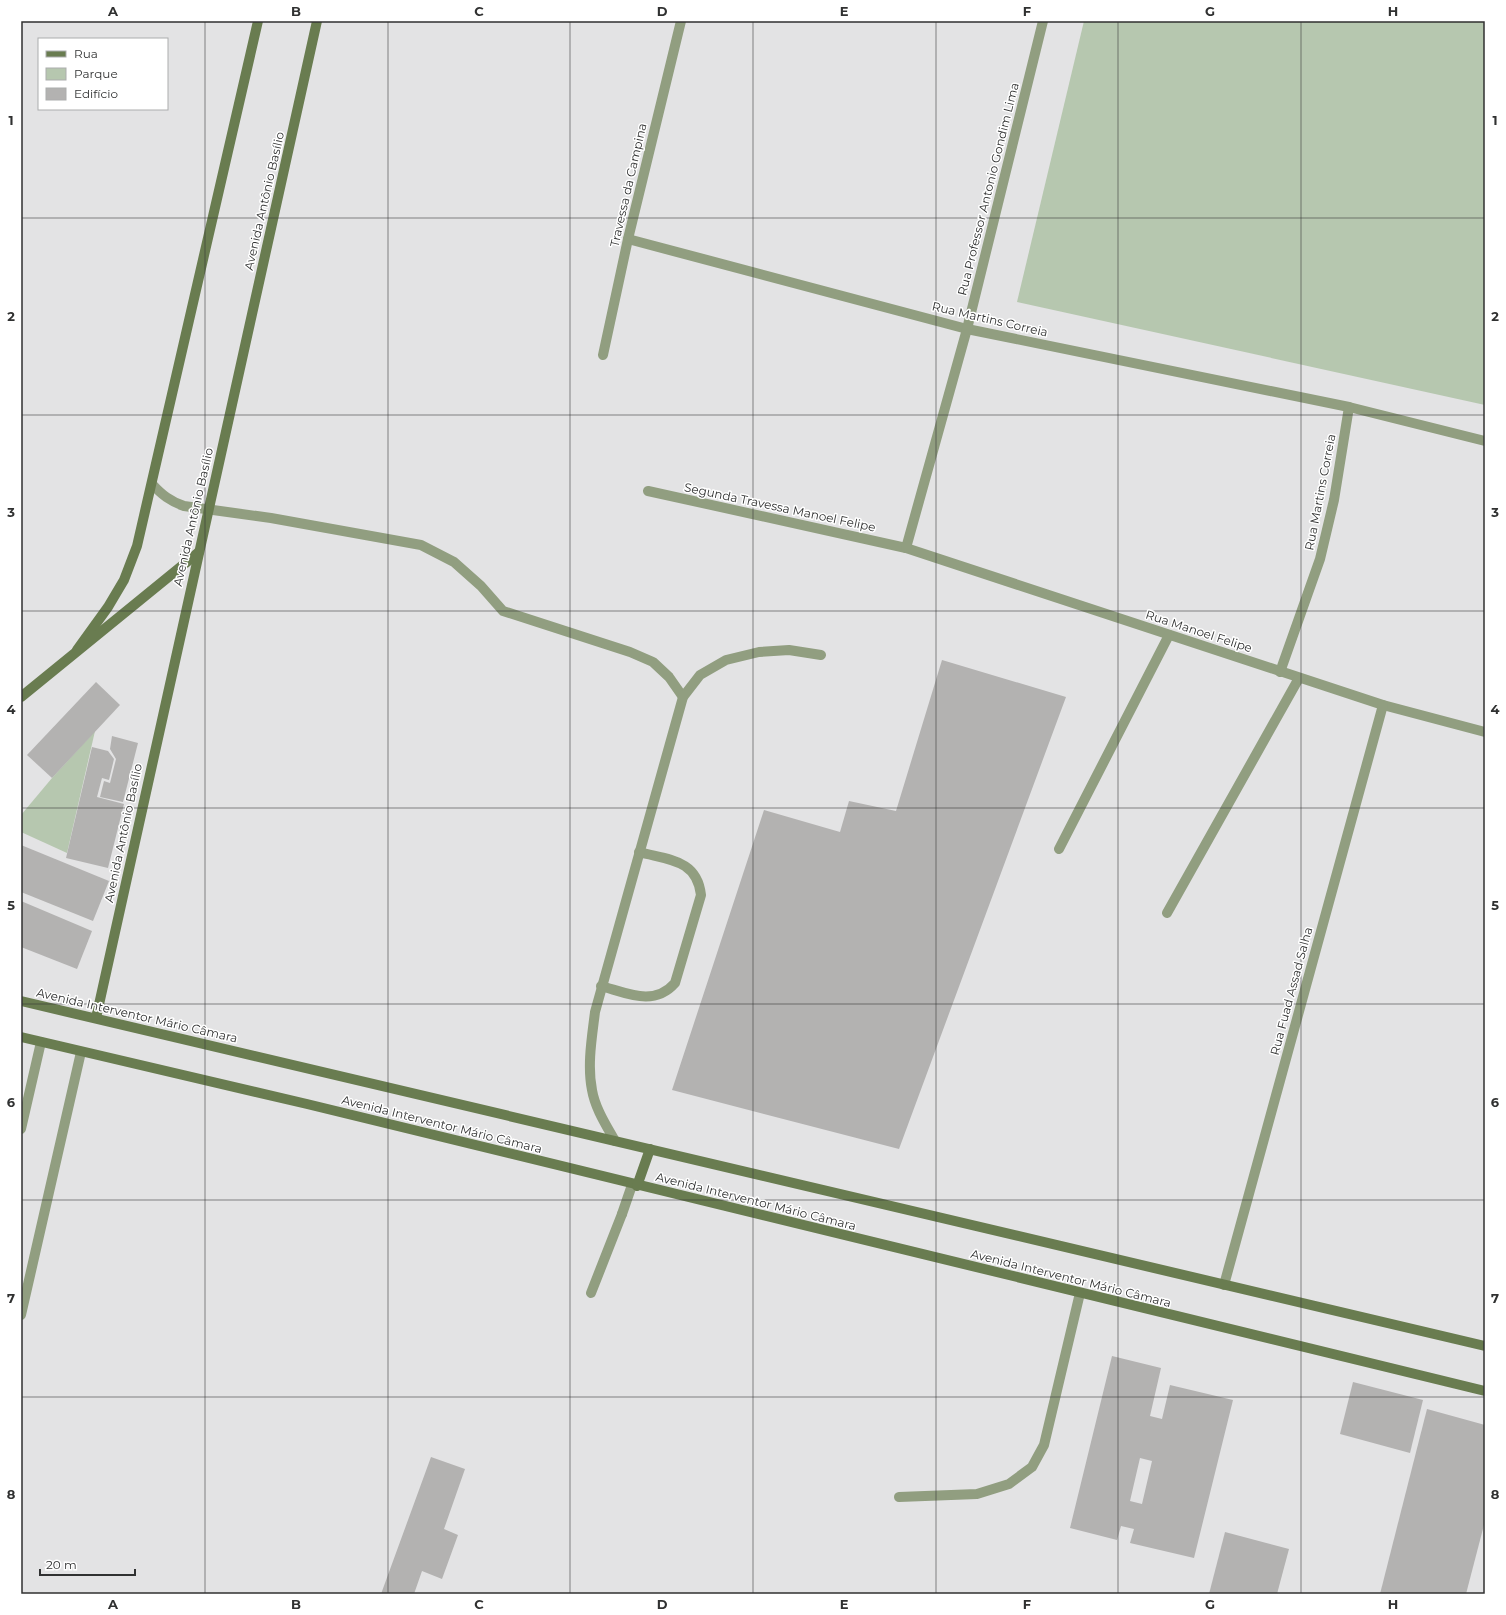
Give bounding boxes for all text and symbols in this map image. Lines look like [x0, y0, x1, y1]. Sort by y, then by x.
text: A [107, 3, 119, 19]
text: B [291, 3, 301, 19]
text: C [474, 3, 484, 19]
text: D [657, 3, 668, 19]
text: E [840, 3, 849, 19]
text: F [1023, 3, 1031, 19]
text: G [1205, 3, 1215, 19]
text: H [1388, 3, 1398, 19]
legend [38, 38, 168, 110]
text: Rua [74, 46, 98, 61]
text: Parque [74, 66, 118, 81]
street label: Rua Professor Antonio Gondim Lima [954, 81, 1022, 297]
text: Edifício [74, 86, 118, 101]
text: 1 [8, 112, 14, 128]
text: 1 [1492, 112, 1498, 128]
street label: Travessa da Campina [606, 122, 650, 248]
street label: Avenida Antônio Basílio [241, 130, 287, 272]
street label: Rua Martins Correia [931, 298, 1049, 340]
text: 2 [7, 308, 15, 324]
text: 2 [1491, 308, 1499, 324]
street label: Rua Martins Correia [1301, 432, 1339, 552]
street label: Avenida Antônio Basílio [170, 446, 216, 588]
street label: Segunda Travessa Manoel Felipe [683, 479, 877, 535]
text: 3 [6, 504, 15, 520]
text: 3 [1490, 504, 1499, 520]
street label: Rua Manoel Felipe [1144, 607, 1254, 655]
text: 4 [7, 701, 16, 717]
text: 4 [1491, 701, 1500, 717]
street label: Avenida Antônio Basílio [101, 762, 145, 904]
text: 5 [7, 897, 15, 913]
text: 5 [1491, 897, 1499, 913]
street label: Rua Fuad Assad Salha [1267, 925, 1315, 1057]
street label: Avenida Interventor Mário Câmara [35, 985, 239, 1045]
street label: Avenida Interventor Mário Câmara [340, 1092, 544, 1156]
text: 6 [7, 1094, 16, 1110]
text: 6 [1491, 1094, 1500, 1110]
street label: Avenida Interventor Mário Câmara [654, 1169, 858, 1233]
street label: Avenida Interventor Mário Câmara [969, 1246, 1173, 1310]
text: 7 [7, 1290, 15, 1306]
text: 7 [1491, 1290, 1499, 1306]
text: 8 [7, 1486, 16, 1502]
text: 8 [1491, 1486, 1500, 1502]
scale bar [40, 1551, 135, 1577]
text: 20 m [46, 1557, 77, 1572]
text: A [107, 1596, 119, 1612]
text: B [291, 1596, 301, 1612]
text: C [474, 1596, 484, 1612]
text: D [657, 1596, 668, 1612]
text: E [840, 1596, 849, 1612]
text: F [1023, 1596, 1031, 1612]
text: G [1205, 1596, 1215, 1612]
text: H [1388, 1596, 1398, 1612]

